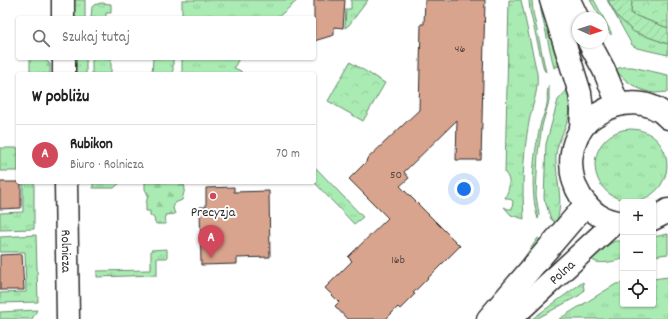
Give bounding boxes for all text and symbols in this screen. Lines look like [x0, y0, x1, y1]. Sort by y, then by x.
north arrow [572, 12, 608, 48]
search box [16, 16, 316, 60]
icon: search [30, 27, 52, 49]
text: Szukaj tutaj [62, 27, 130, 49]
house number: 46 [455, 41, 466, 58]
text: W pobliżu [32, 86, 89, 110]
text: Rubikon [70, 134, 113, 156]
text: A [41, 145, 49, 164]
text: 70 m [276, 145, 300, 164]
text: Biuro · Rolnicza [70, 156, 144, 175]
house number: 50 [390, 167, 402, 184]
your location [454, 179, 474, 199]
marker: Precyzja [208, 191, 218, 201]
map controls [620, 199, 656, 307]
button: + [620, 199, 656, 235]
place label: Precyzja [191, 203, 236, 223]
pin: A [198, 225, 224, 258]
street label: Rolnicza [55, 229, 75, 273]
button: − [620, 235, 656, 271]
house number: 16b [391, 252, 405, 269]
street label: Polna [545, 256, 581, 290]
button: locate [620, 271, 656, 307]

